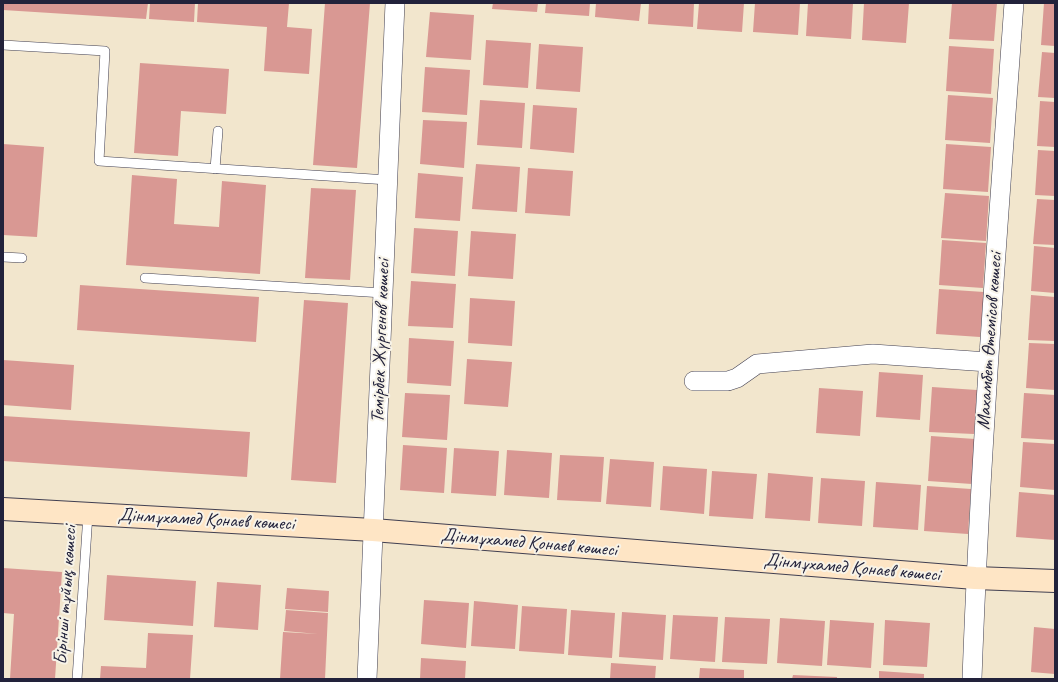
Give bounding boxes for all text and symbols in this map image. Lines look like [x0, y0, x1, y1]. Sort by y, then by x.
street label: Махамбет Өтемісов көшесі [972, 251, 1008, 431]
street label: Темірбек Жүргенов көшесі [367, 259, 395, 423]
street label: Дінмұхамед Қонаев көшесі [117, 504, 295, 536]
street label: Бірінші тұйық көшесі [50, 524, 82, 666]
street label: Дінмұхамед Қонаев көшесі [440, 524, 618, 562]
street label: Дінмұхамед Қонаев көшесі [763, 549, 941, 587]

